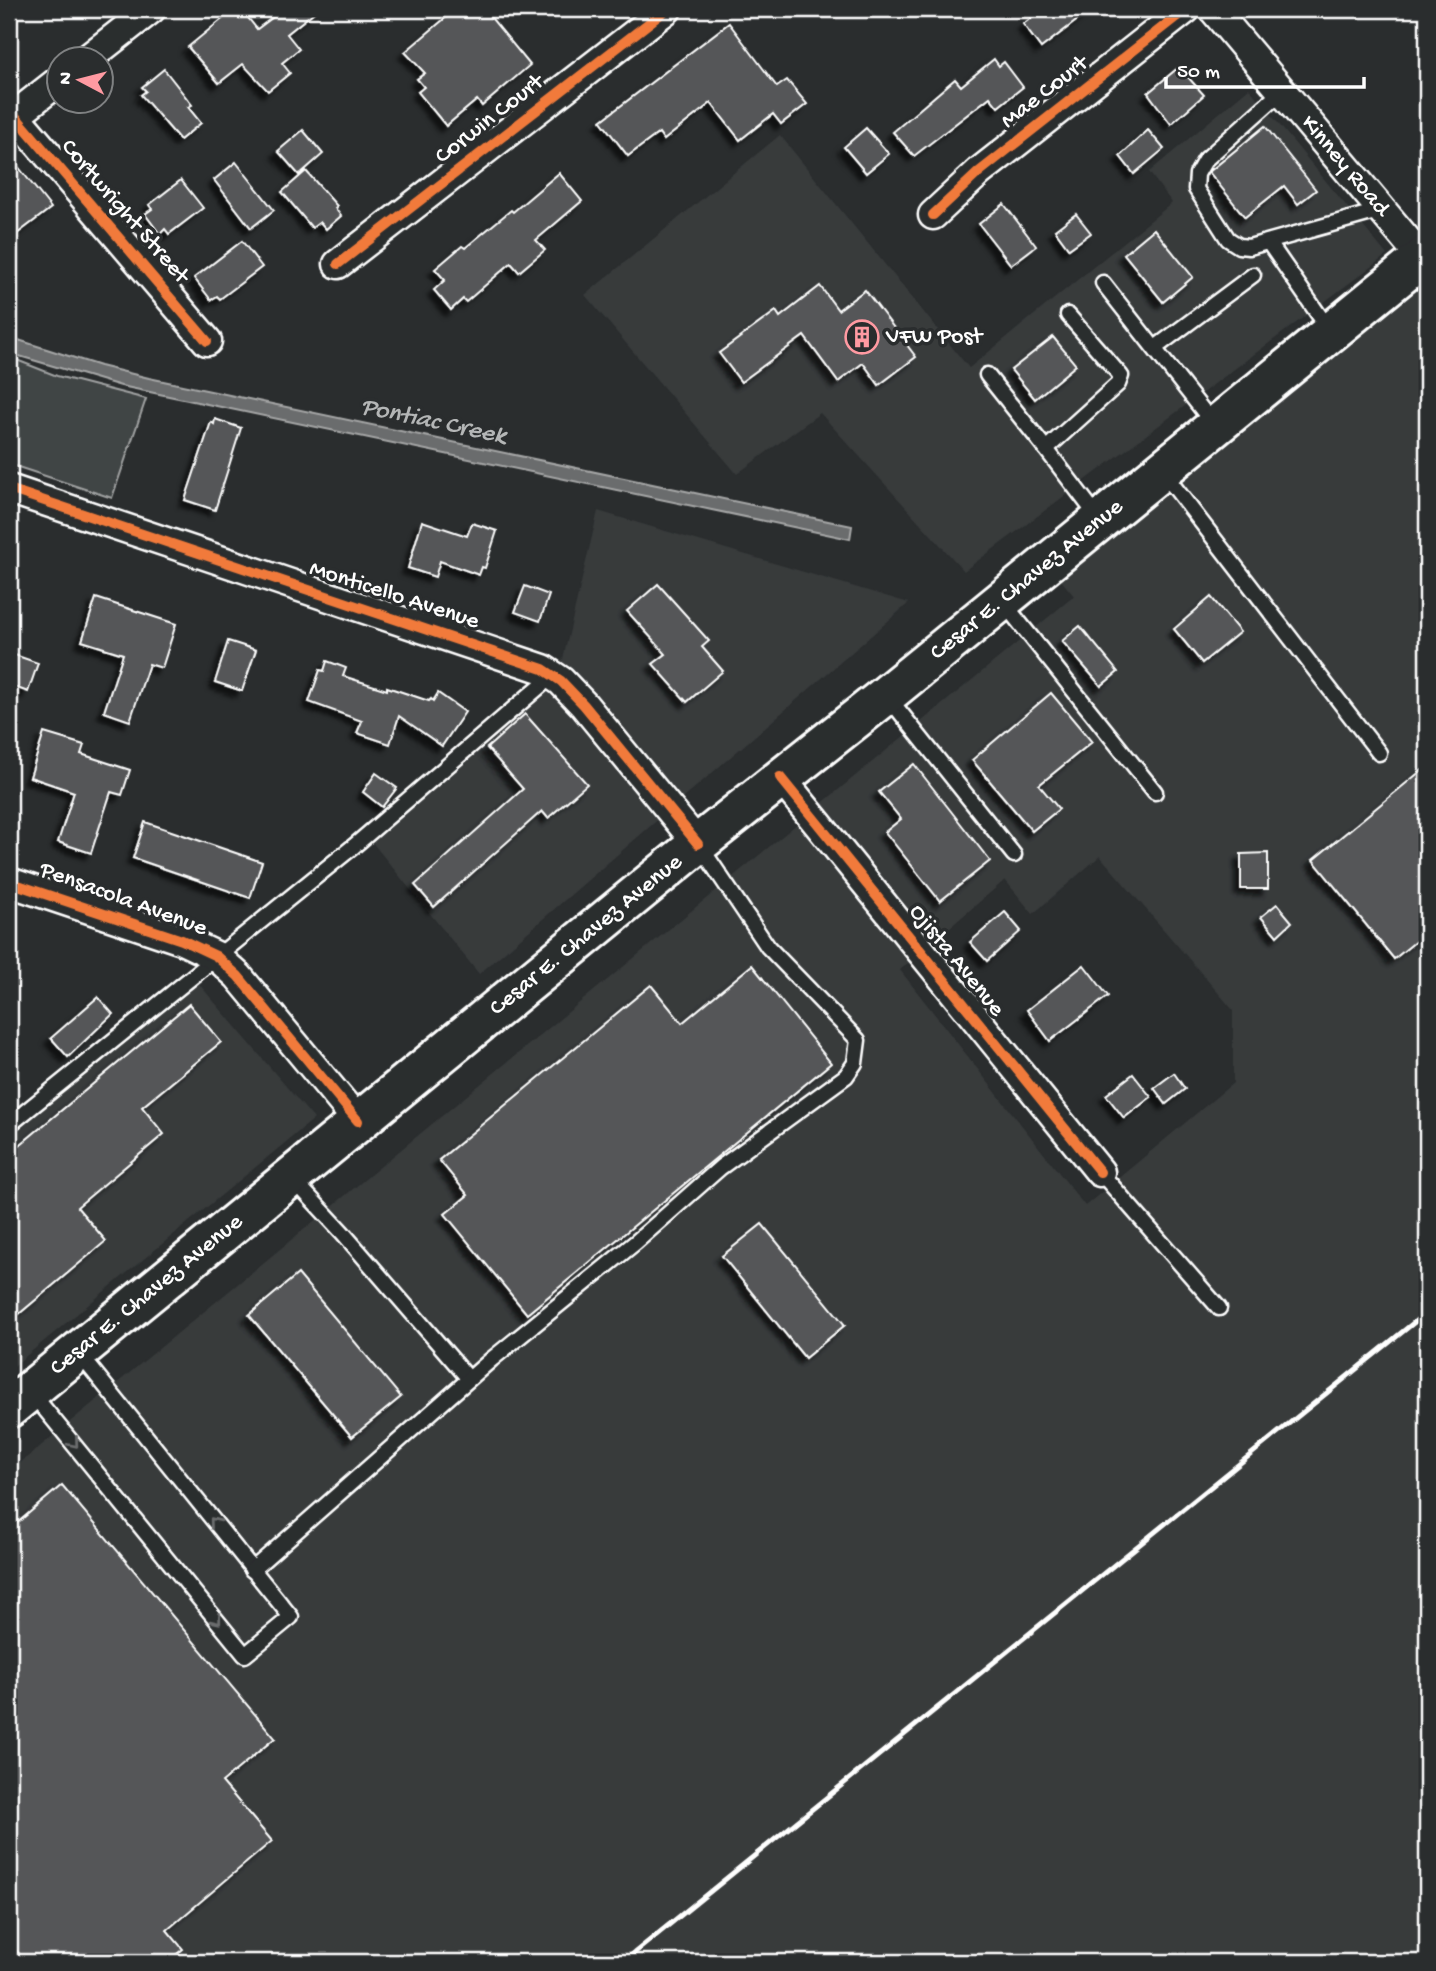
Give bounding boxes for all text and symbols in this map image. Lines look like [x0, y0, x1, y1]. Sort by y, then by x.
north arrow [46, 46, 116, 116]
scale bar [1166, 46, 1364, 90]
street label: Mae Court [995, 48, 1096, 136]
text: 50 m [1177, 61, 1220, 86]
street label: Corwin Court [430, 67, 552, 171]
text: N [54, 71, 79, 86]
street label: Kinney Road [1294, 109, 1397, 224]
street label: Cortwright Street [53, 134, 196, 292]
building icon: VFW Post [843, 318, 881, 356]
place label: VFW Post [885, 323, 984, 352]
water label: Pontiac Creek [358, 392, 511, 454]
street label: Cesar E. Chavez Avenue [924, 493, 1130, 667]
street label: Monticello Avenue [305, 555, 483, 637]
street label: Cesar E. Chavez Avenue [484, 848, 689, 1023]
street label: Pensacola Avenue [34, 856, 211, 944]
street label: Ojista Avenue [902, 899, 1011, 1024]
street label: Cesar E. Chavez Avenue [44, 1207, 250, 1383]
one-way arrow [66, 1435, 78, 1448]
one-way arrow [210, 1517, 222, 1530]
one-way arrow [208, 1613, 221, 1625]

